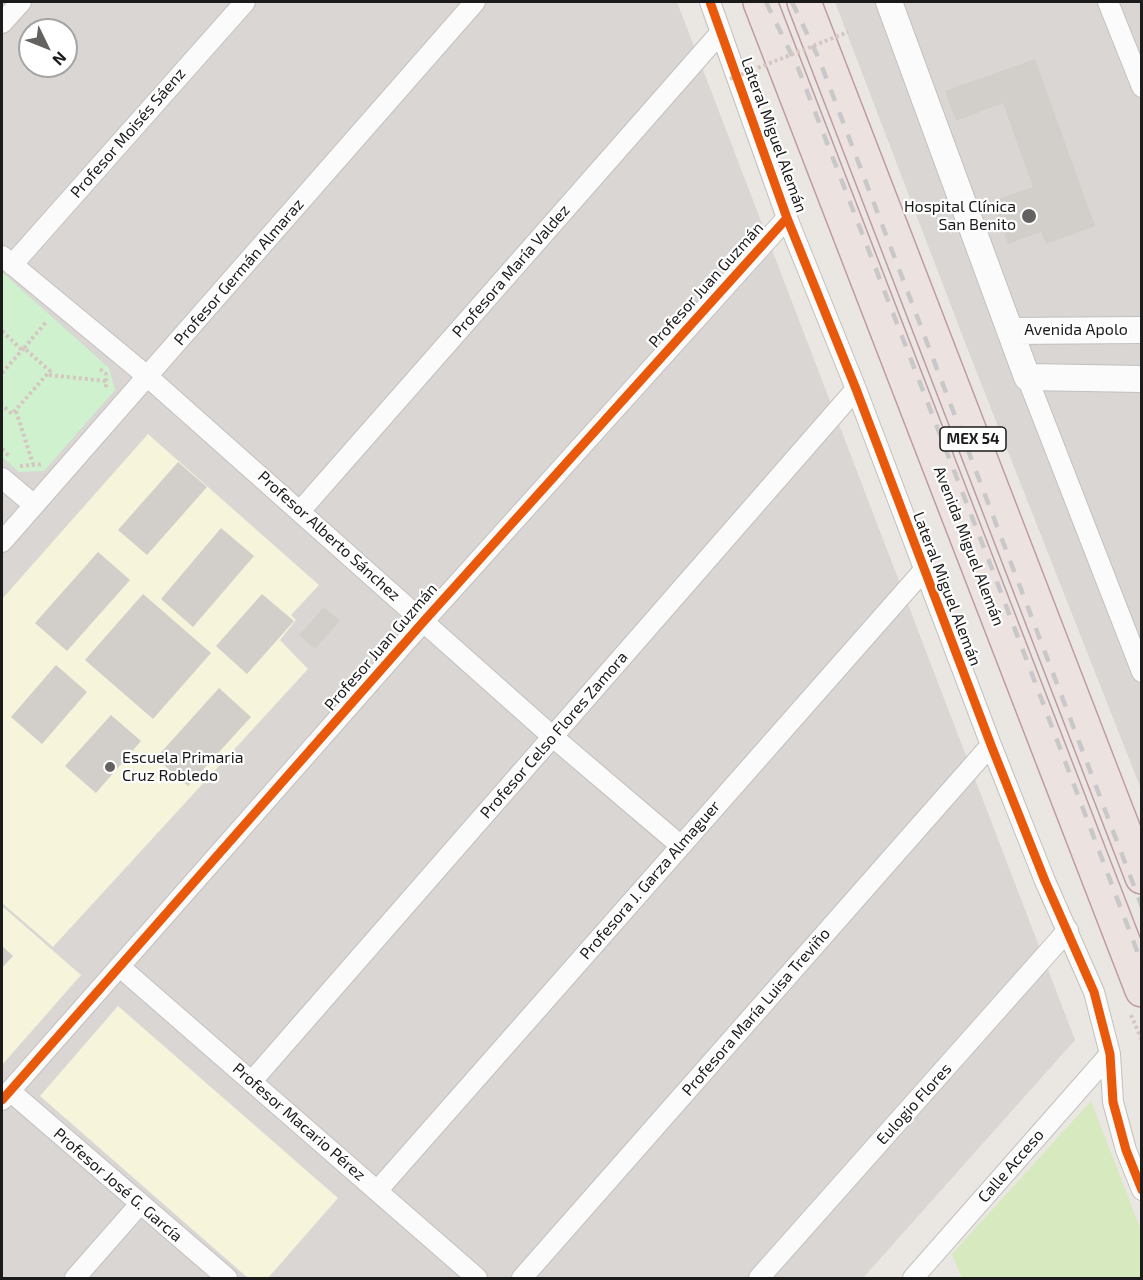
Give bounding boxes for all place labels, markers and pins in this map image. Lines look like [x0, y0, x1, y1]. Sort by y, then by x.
place label: Hospital Clínica San Benito [904, 197, 1016, 235]
marker: Hospital Clínica San Benito [1020, 207, 1038, 225]
place label: Escuela Primaria Cruz Robledo [122, 748, 244, 786]
marker: Escuela Primaria Cruz Robledo [103, 760, 117, 774]

